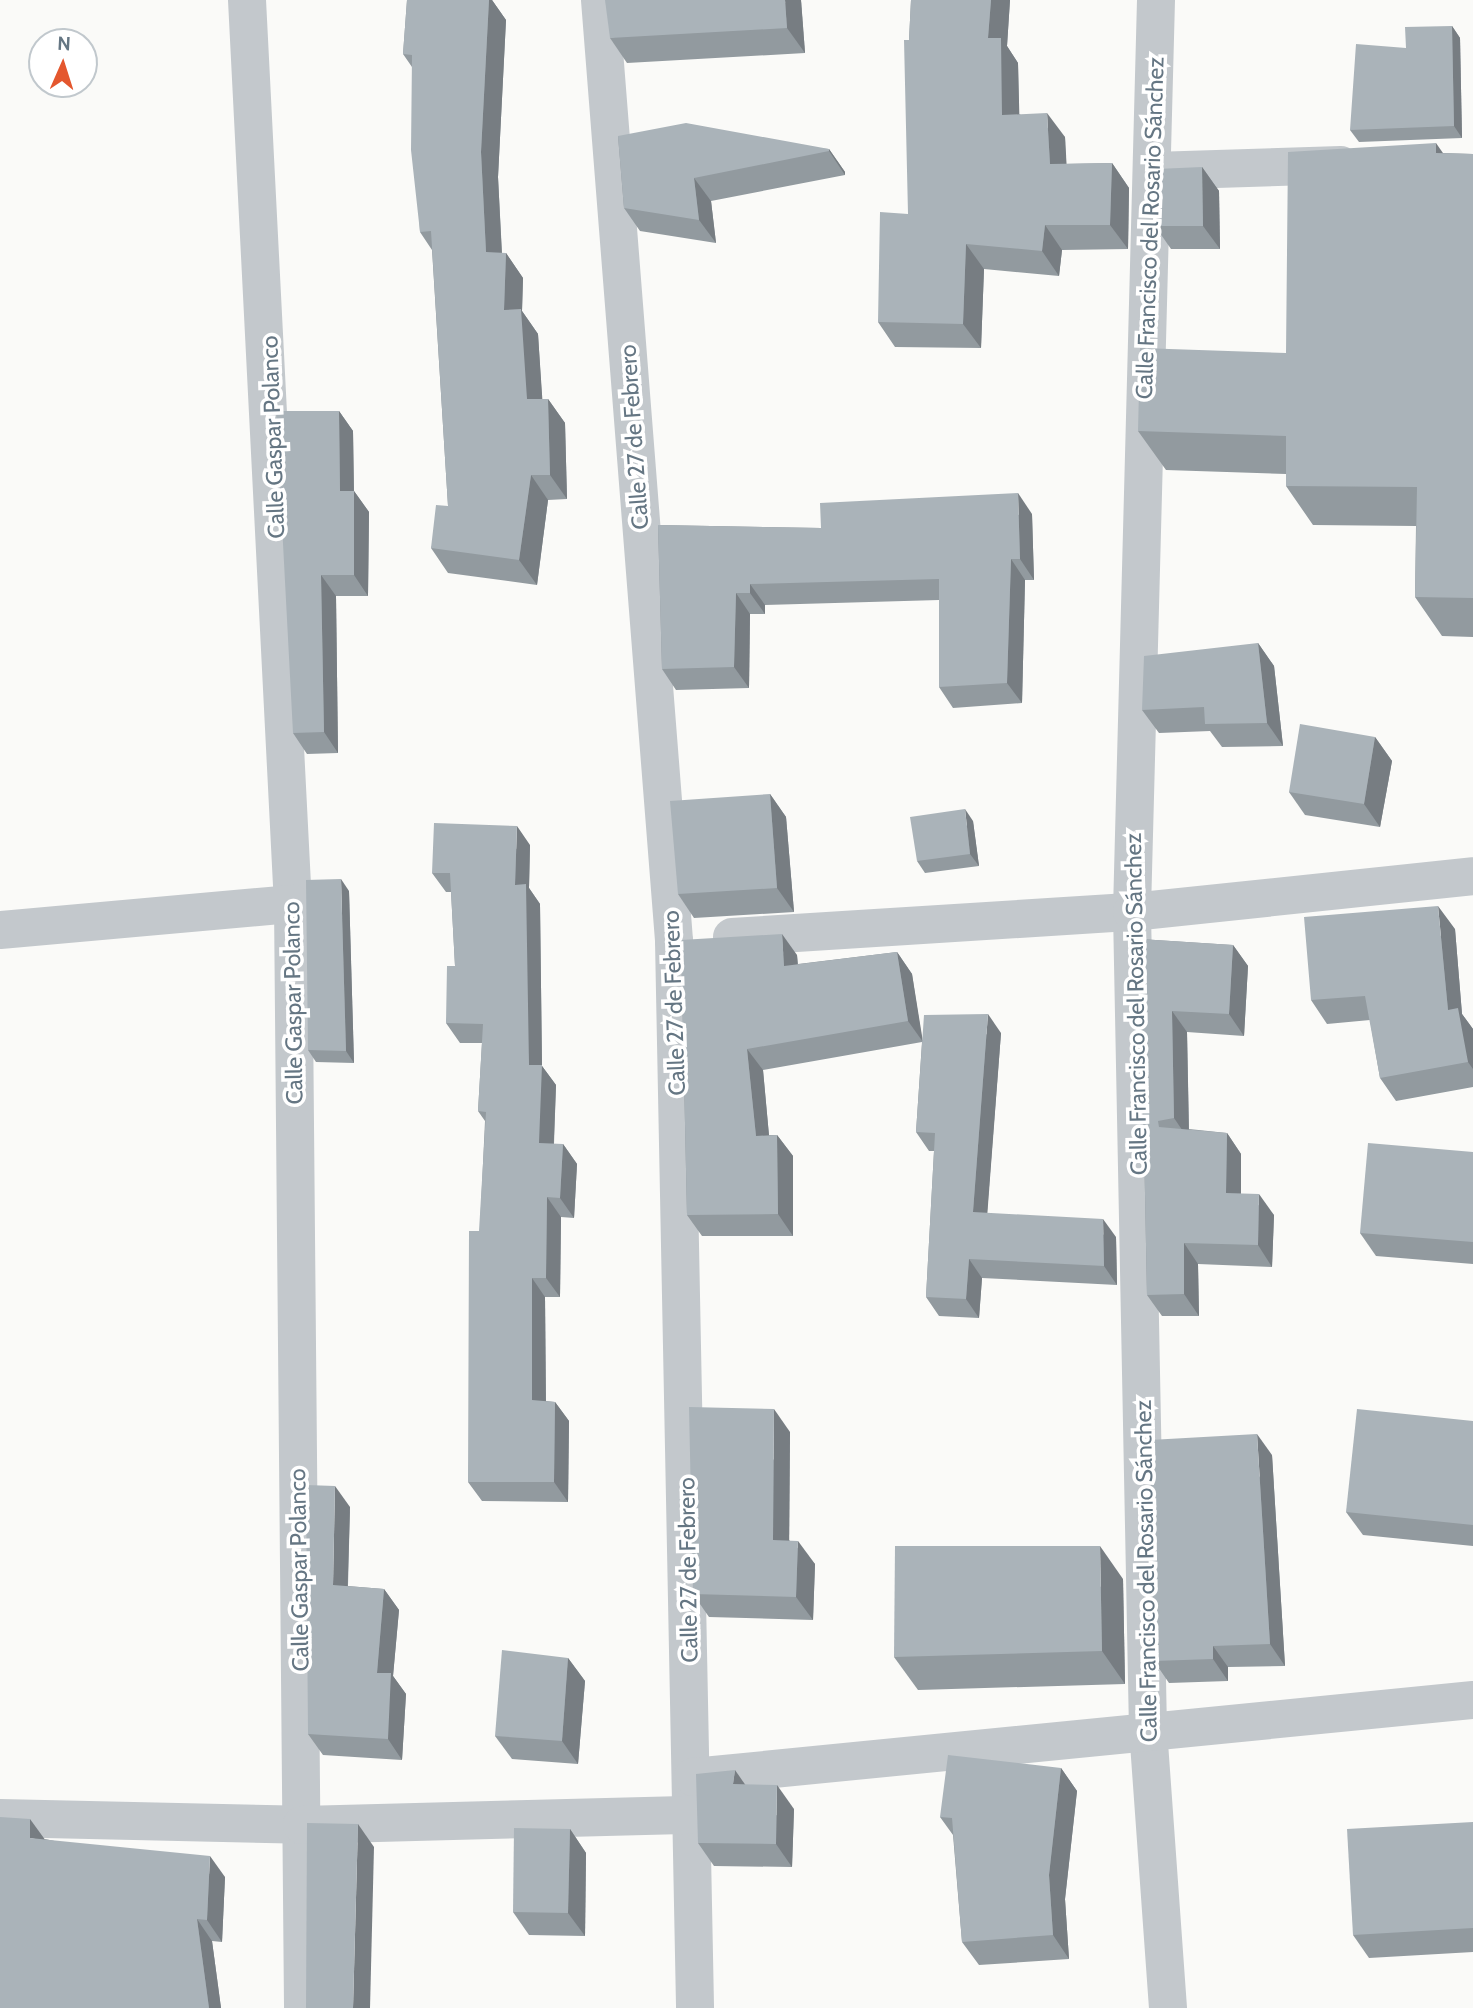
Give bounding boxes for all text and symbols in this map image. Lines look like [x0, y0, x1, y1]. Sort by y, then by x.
north arrow [28, 28, 98, 98]
text: N [57, 32, 71, 55]
street label: Calle Francisco del Rosario Sánchez [1130, 56, 1170, 400]
street label: Calle Gaspar Polanco [256, 335, 290, 539]
street label: Calle 27 de Febrero [614, 344, 654, 530]
street label: Calle Francisco del Rosario Sánchez [1119, 833, 1153, 1175]
street label: Calle Gaspar Polanco [277, 901, 309, 1105]
street label: Calle 27 de Febrero [657, 910, 691, 1096]
street label: Calle Francisco del Rosario Sánchez [1129, 1400, 1163, 1742]
street label: Calle Gaspar Polanco [283, 1468, 315, 1672]
street label: Calle 27 de Febrero [673, 1477, 703, 1663]

